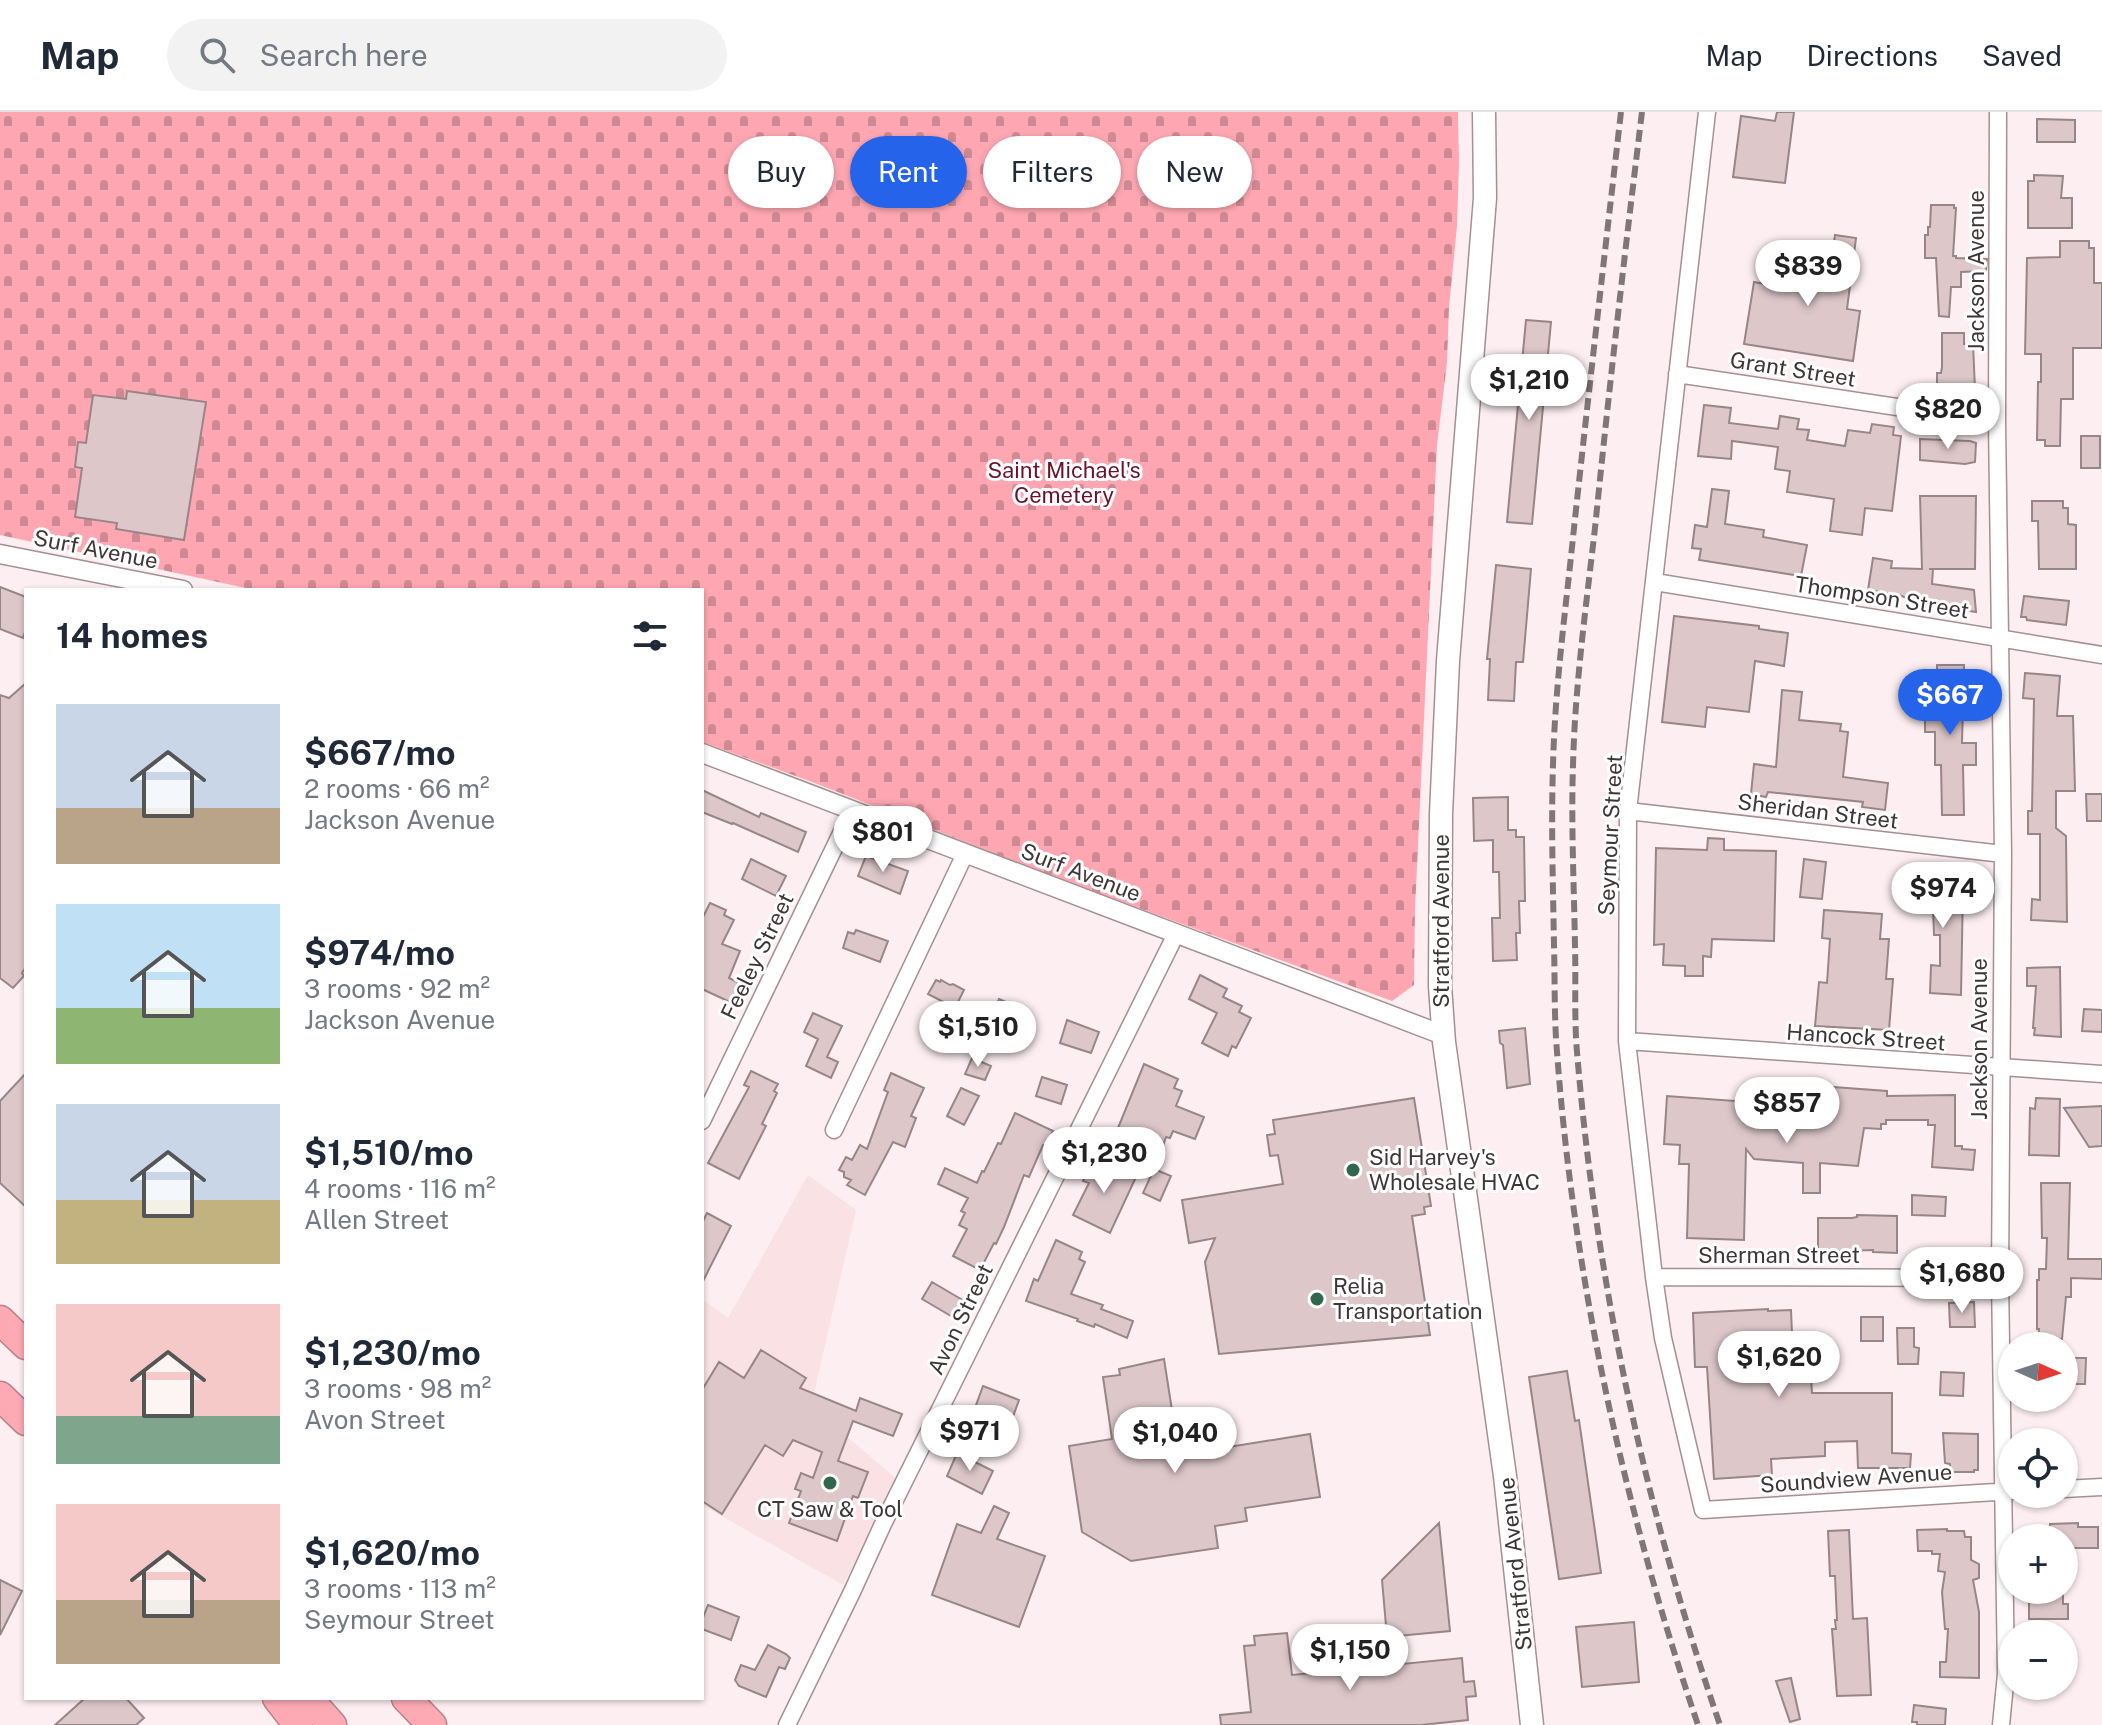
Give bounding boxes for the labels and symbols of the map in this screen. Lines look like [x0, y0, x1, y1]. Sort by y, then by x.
street label: Jackson Avenue [1963, 190, 1989, 352]
pin: $839 [1761, 240, 1855, 308]
street label: Grant Street [1728, 346, 1858, 392]
pin: $1,210 [1464, 354, 1594, 422]
pin: $820 [1901, 383, 1995, 451]
park label: Saint Michael's Cemetery [987, 457, 1141, 508]
street label: Surf Avenue [32, 524, 160, 574]
street label: Thompson Street [1793, 570, 1971, 624]
pin: $667 [1903, 669, 1997, 737]
street label: Seymour Street [1593, 754, 1627, 916]
street label: Sheridan Street [1736, 788, 1900, 834]
pin: $801 [836, 806, 930, 874]
street label: Stratford Avenue [1428, 834, 1454, 1008]
street label: Surf Avenue [1017, 837, 1145, 907]
pin: $974 [1896, 862, 1990, 930]
street label: Feeley Street [715, 889, 799, 1023]
street label: Jackson Avenue [1966, 958, 1992, 1120]
pin: $1,510 [913, 1001, 1043, 1069]
street label: Hancock Street [1785, 1018, 1947, 1056]
pin: $857 [1740, 1077, 1834, 1145]
pin: $1,230 [1039, 1127, 1169, 1195]
place label: Sid Harvey's Wholesale HVAC [1369, 1144, 1540, 1195]
marker: Sid Harvey's Wholesale HVAC [1344, 1161, 1362, 1179]
street label: Sherman Street [1698, 1242, 1860, 1268]
pin: $1,680 [1897, 1247, 2027, 1315]
street label: Avon Street [922, 1259, 998, 1379]
place label: Relia Transportation [1333, 1273, 1483, 1324]
marker: Relia Transportation [1308, 1290, 1326, 1308]
pin: $1,620 [1714, 1331, 1844, 1399]
north arrow [1998, 1332, 2078, 1412]
pin: $971 [923, 1405, 1017, 1473]
pin: $1,040 [1110, 1407, 1240, 1475]
street label: Soundview Avenue [1759, 1458, 1953, 1498]
marker: CT Saw & Tool [821, 1474, 839, 1492]
street label: Stratford Avenue [1493, 1476, 1537, 1652]
place label: CT Saw & Tool [757, 1496, 903, 1522]
pin: $1,150 [1285, 1624, 1415, 1692]

